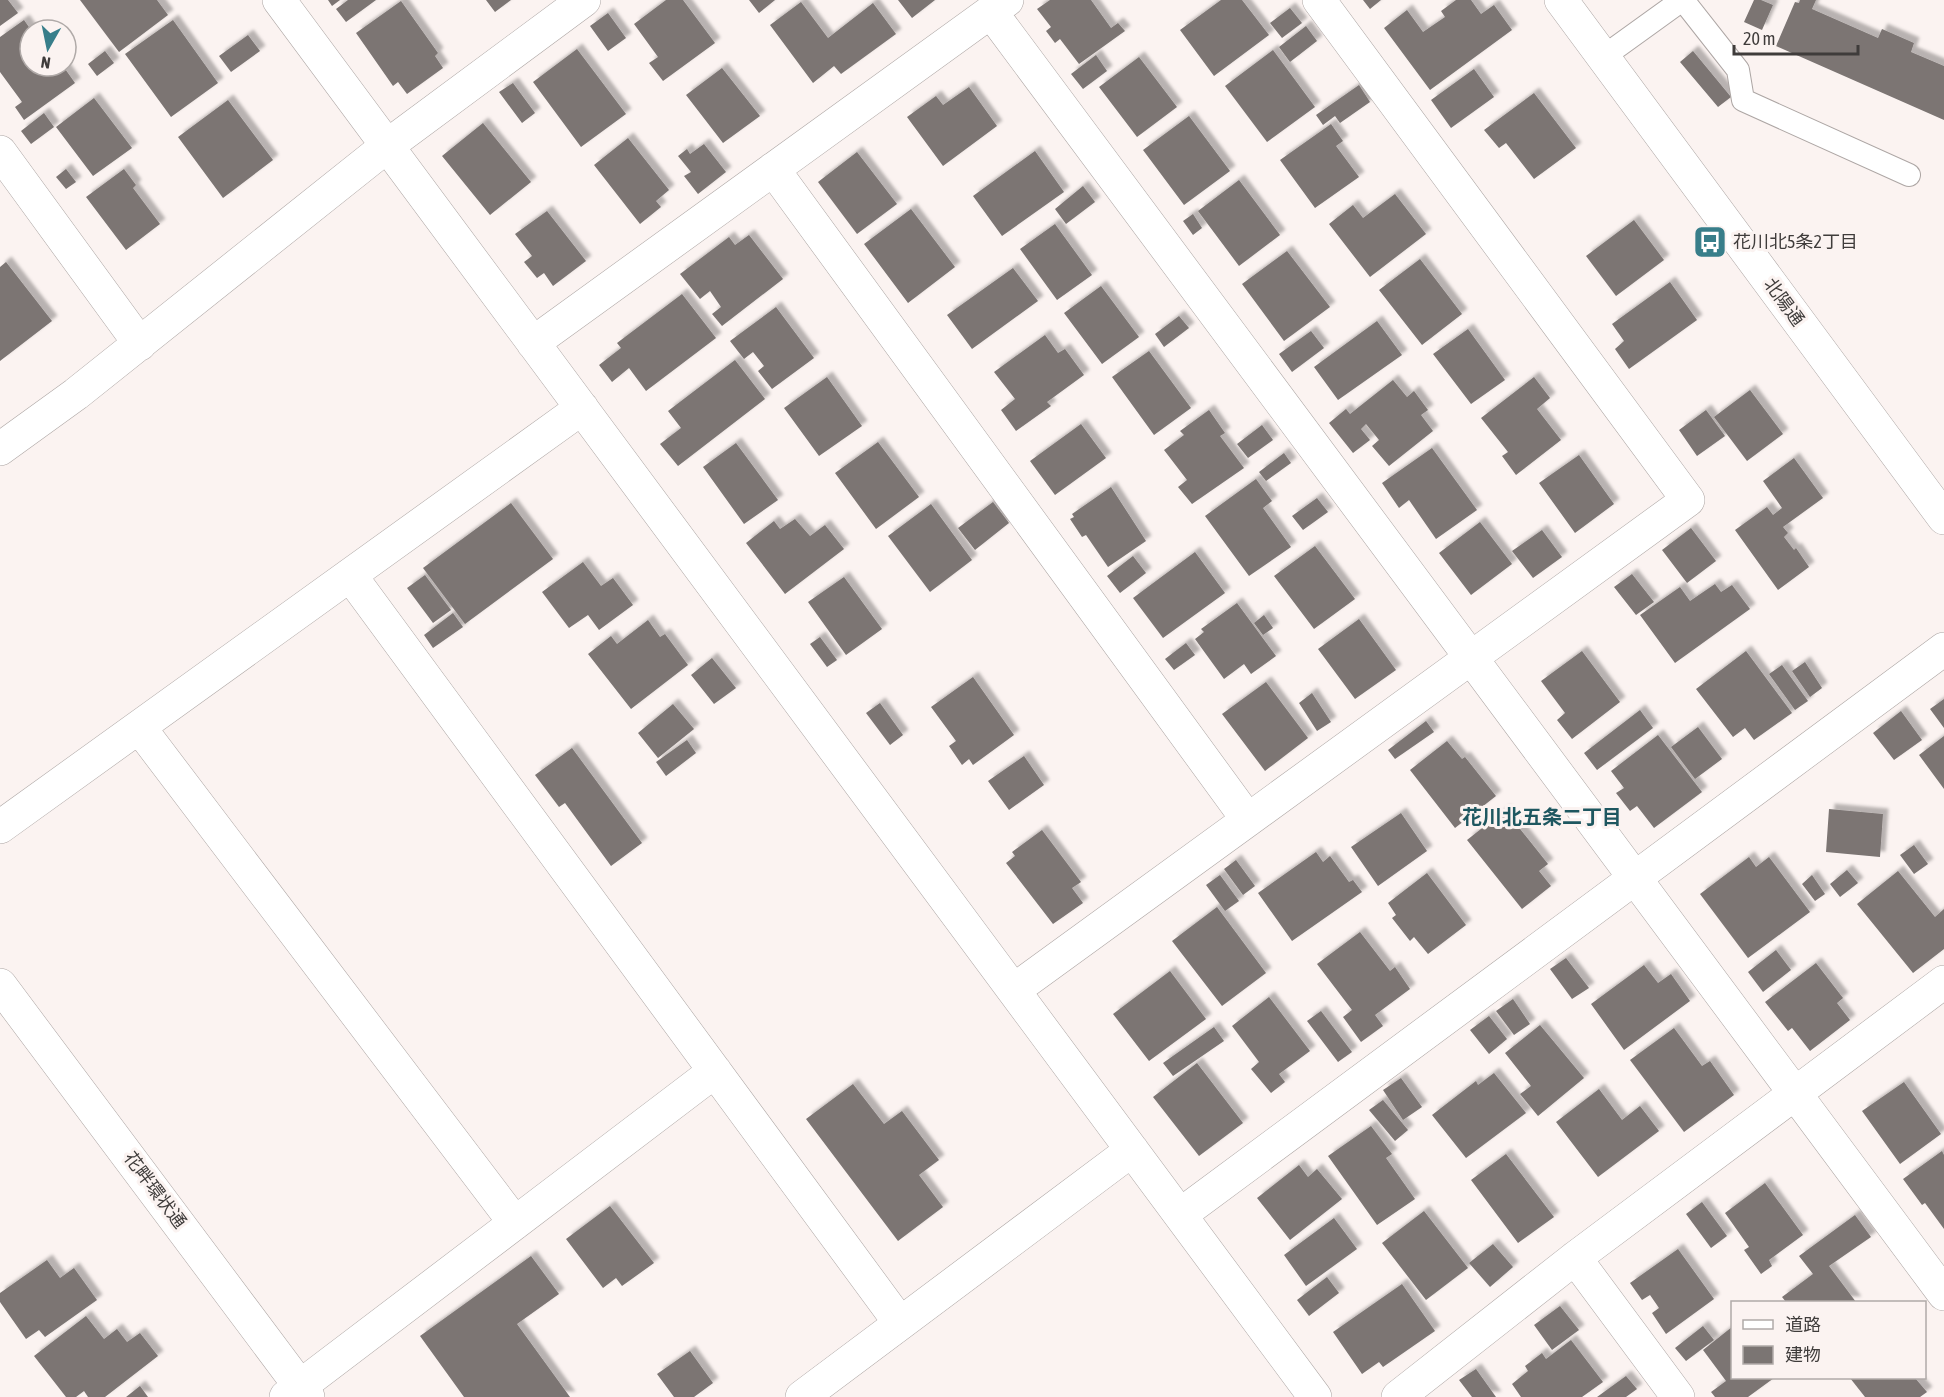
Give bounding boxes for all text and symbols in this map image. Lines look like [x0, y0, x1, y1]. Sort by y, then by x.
north arrow [18, 18, 78, 78]
scale bar [1734, 18, 1858, 56]
text: 20 m [1743, 28, 1775, 49]
text: N [40, 53, 52, 72]
bus stop icon: 花川北5条2丁目 [1692, 224, 1728, 260]
place label: 花川北5条2丁目 [1733, 231, 1858, 252]
street label: 北陽通 [1760, 274, 1809, 330]
district label: 花川北五条二丁目 [1462, 805, 1622, 828]
street label: 花畔環状通 [120, 1147, 191, 1232]
legend [1731, 1301, 1926, 1379]
text: 道路 [1785, 1314, 1821, 1335]
text: 建物 [1785, 1344, 1821, 1365]

